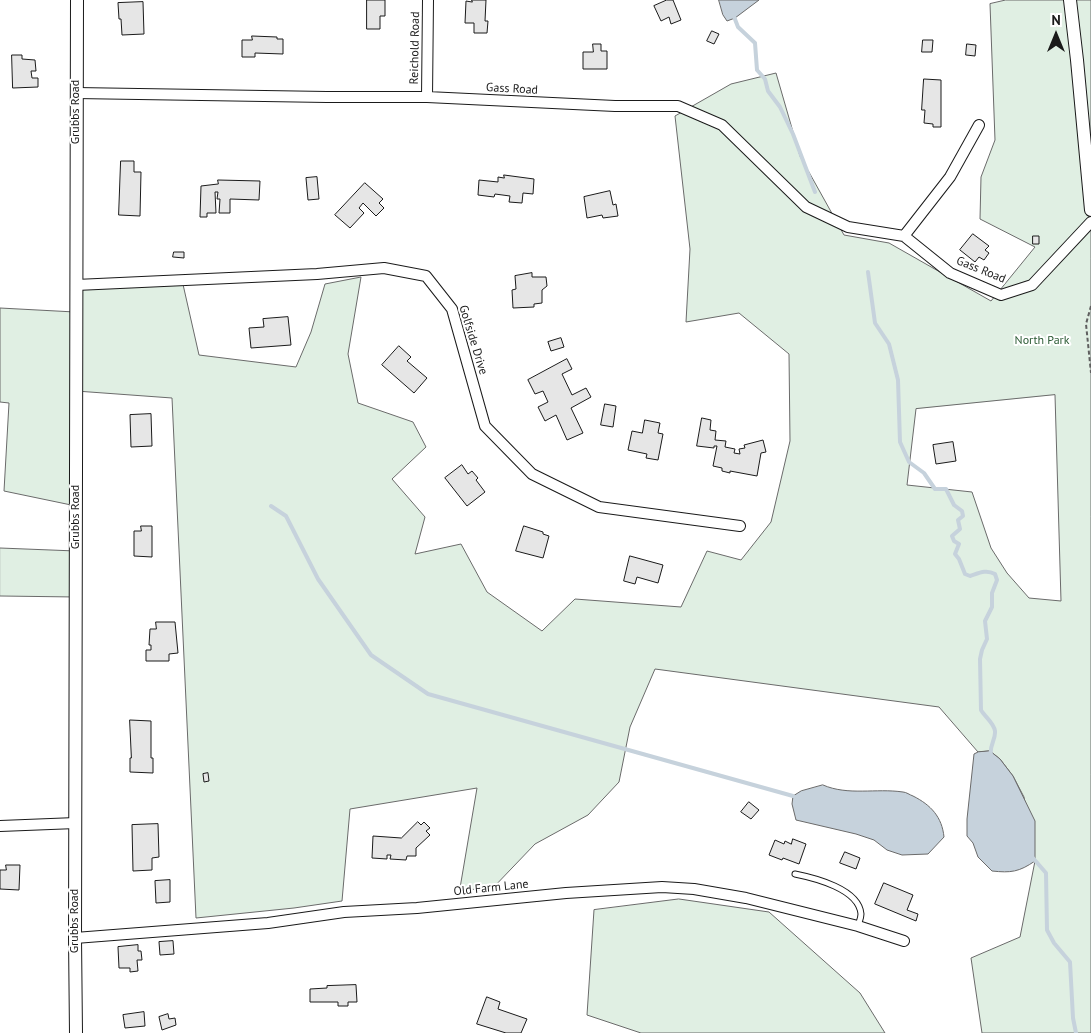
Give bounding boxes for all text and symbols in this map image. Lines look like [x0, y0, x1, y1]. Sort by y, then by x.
north arrow [1031, 10, 1081, 60]
street label: Reichold Road [407, 11, 423, 85]
text: N [1051, 11, 1061, 29]
street label: Grubbs Road [69, 80, 83, 144]
street label: Gass Road [486, 80, 538, 98]
street label: Gass Road [954, 254, 1008, 286]
street label: Golfside Drive [456, 303, 490, 377]
park label: North Park [1015, 334, 1069, 348]
street label: Grubbs Road [69, 485, 83, 549]
street label: Old Farm Lane [453, 877, 529, 899]
street label: Grubbs Road [68, 889, 82, 953]

